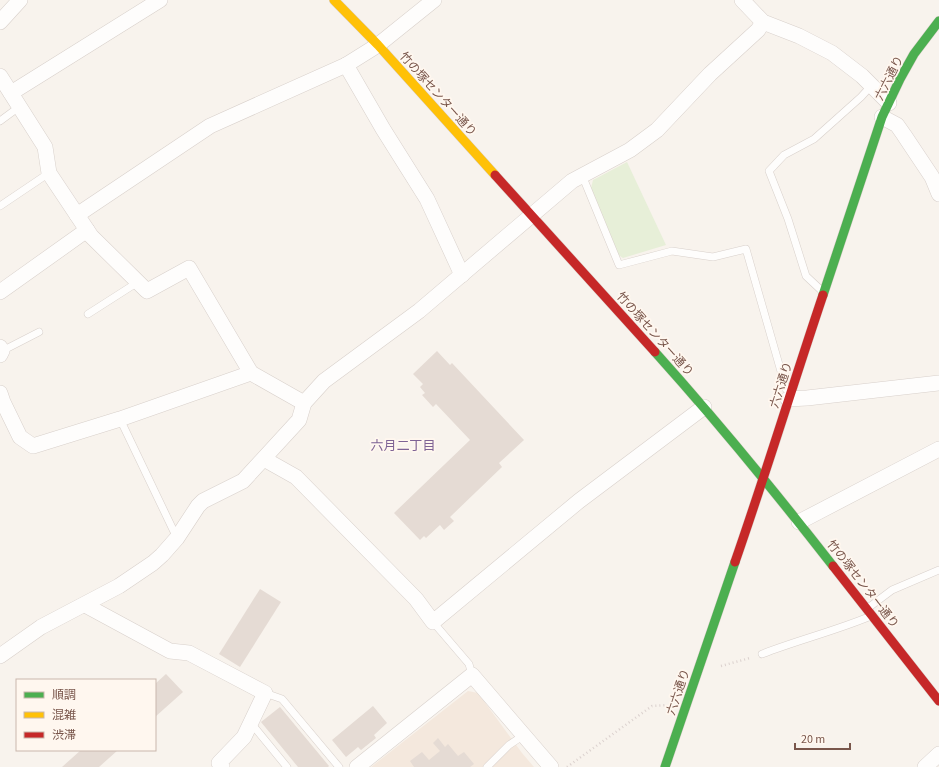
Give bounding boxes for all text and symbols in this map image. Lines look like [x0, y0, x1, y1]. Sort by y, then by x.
street label: 竹の塚センター通り [395, 49, 480, 140]
street label: 六六通り [871, 53, 908, 103]
street label: 竹の塚センター通り [612, 289, 697, 380]
street label: 六六通り [766, 360, 797, 411]
district label: 六月二丁目 [370, 437, 436, 455]
street label: 竹の塚センター通り [823, 537, 903, 632]
street label: 六六通り [663, 667, 694, 718]
legend [16, 679, 156, 751]
text: 順調 [52, 687, 76, 704]
text: 混雑 [52, 707, 76, 724]
scale bar [795, 725, 850, 751]
text: 渋滞 [52, 727, 76, 744]
text: 20 m [801, 731, 825, 748]

